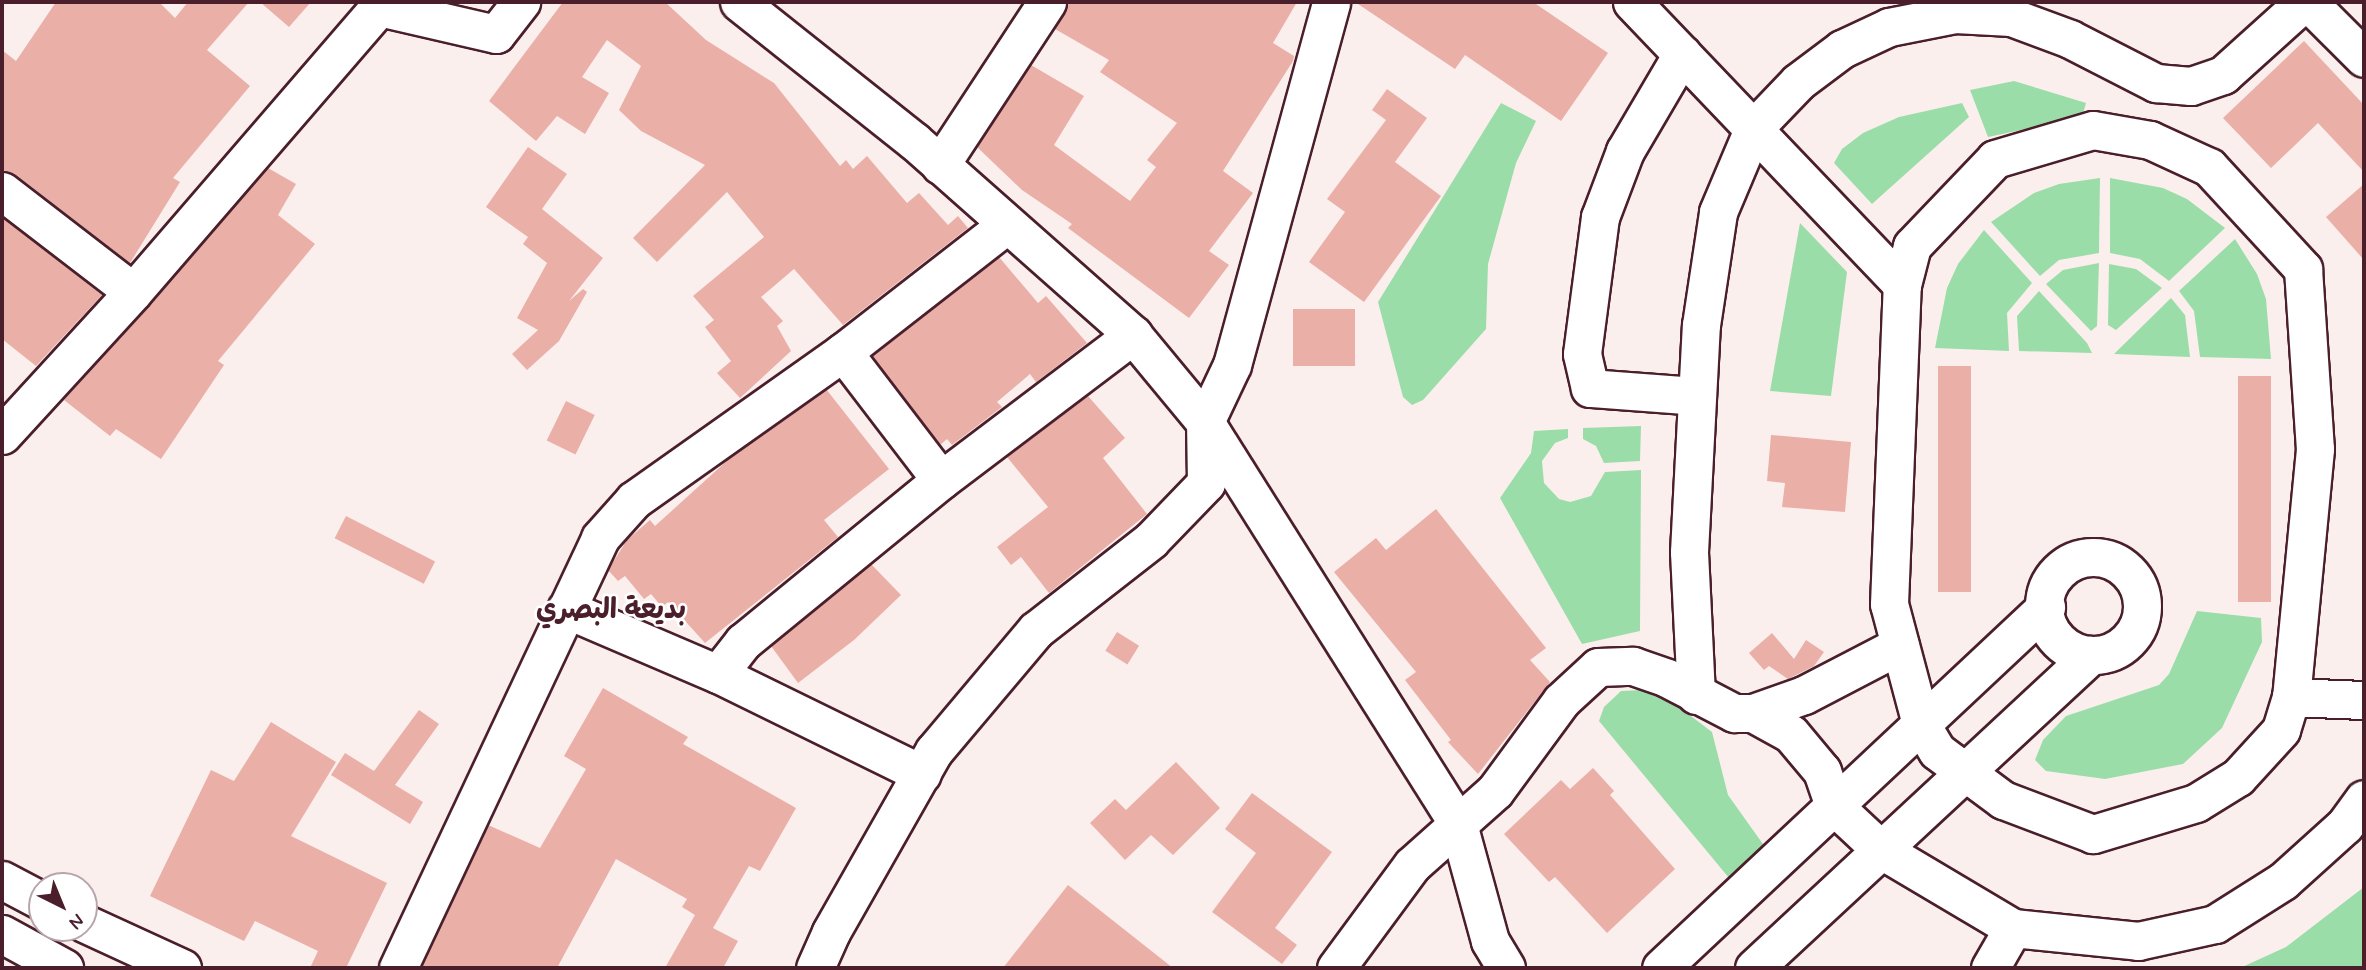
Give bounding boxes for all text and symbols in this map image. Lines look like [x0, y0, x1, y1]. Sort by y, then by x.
district label: بديعة البصري [536, 594, 686, 628]
north arrow [28, 872, 98, 942]
text: N [63, 908, 89, 935]

